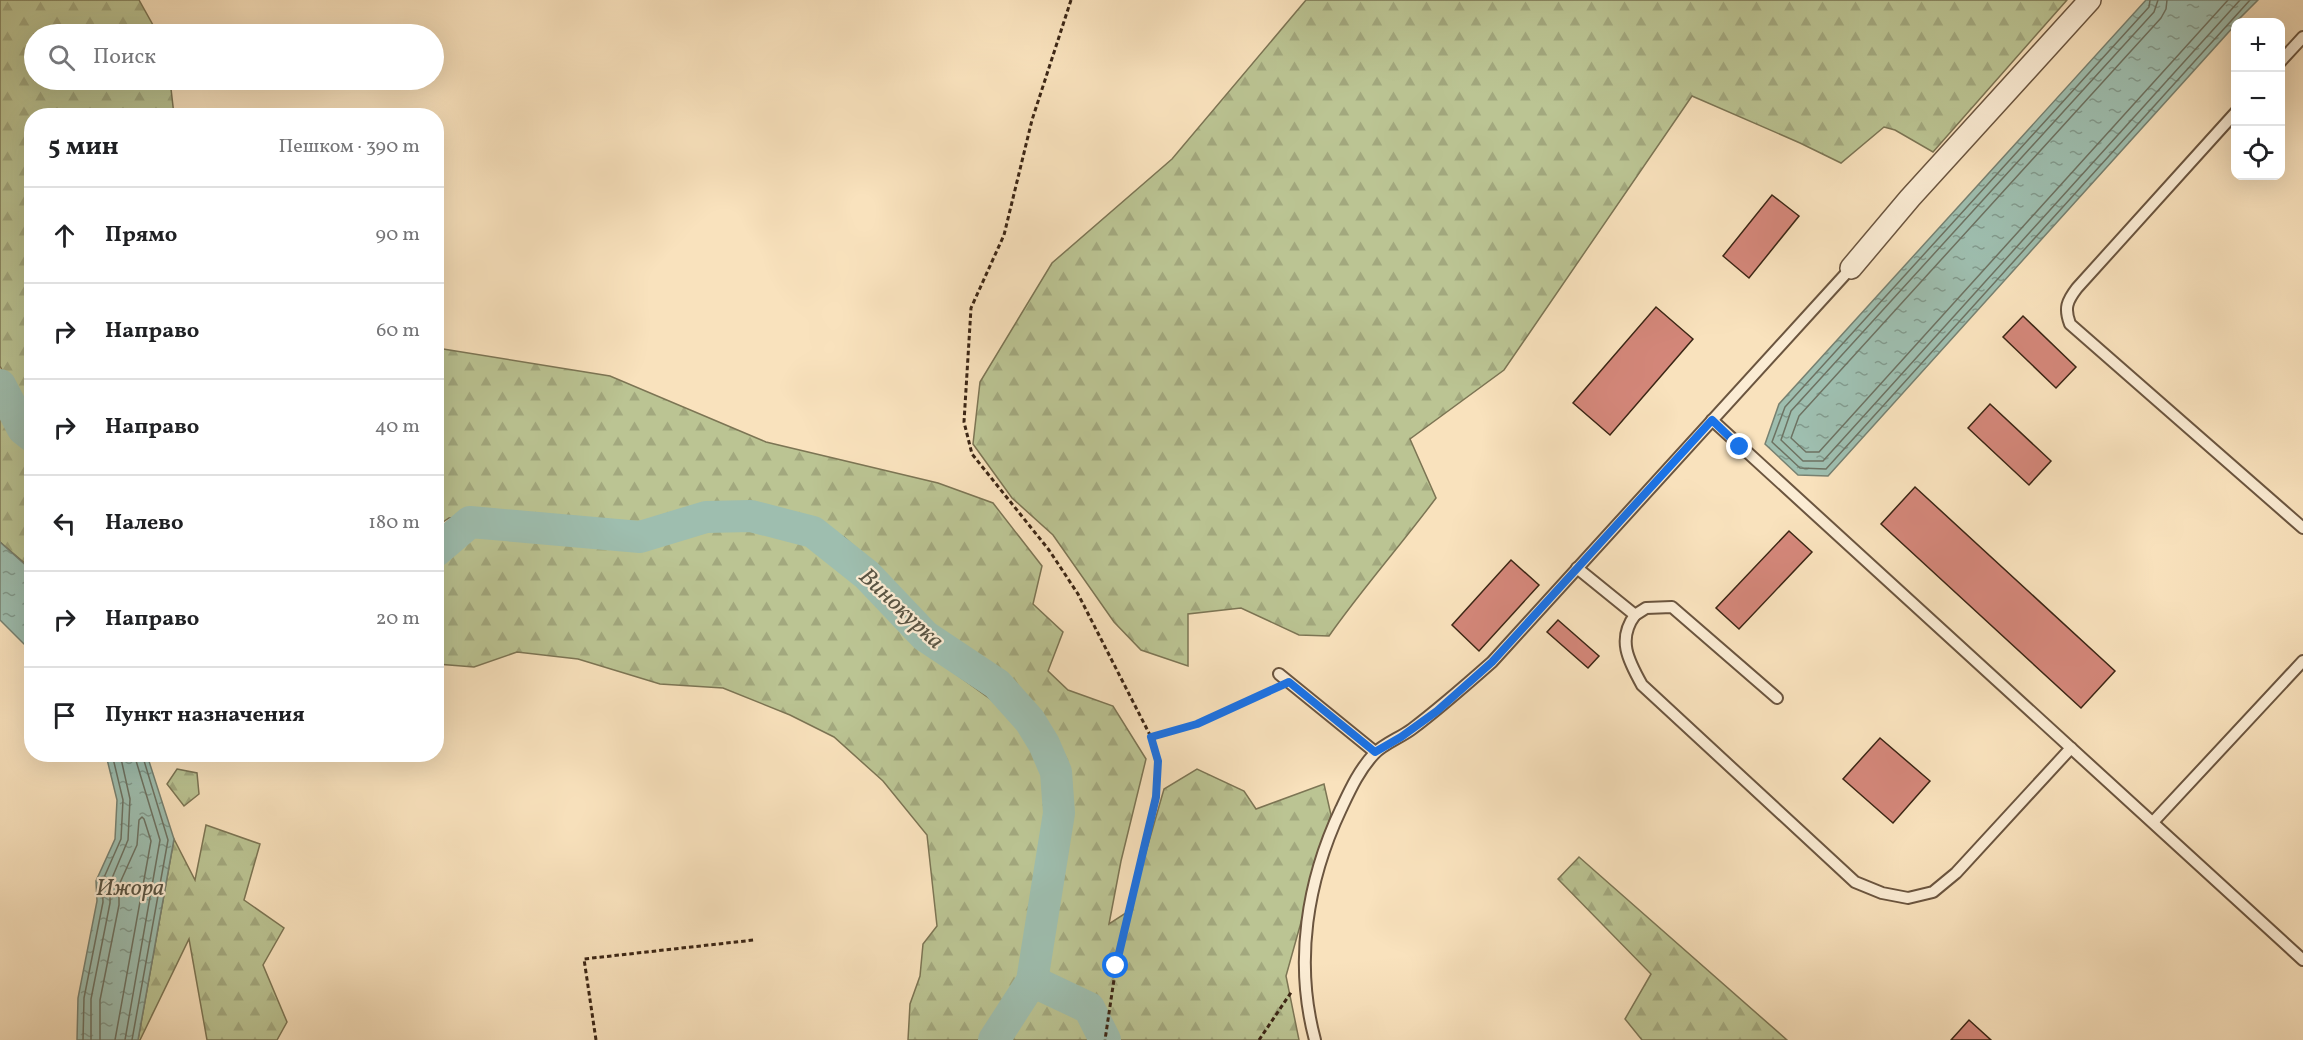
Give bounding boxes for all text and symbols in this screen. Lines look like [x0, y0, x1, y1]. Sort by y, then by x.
map controls [2231, 18, 2285, 180]
button: + [2231, 18, 2285, 72]
search box [24, 24, 444, 90]
icon: search [45, 41, 78, 74]
text: Поиск [93, 42, 156, 73]
button: − [2231, 72, 2285, 126]
button: locate [2231, 126, 2285, 180]
text: 5 мин [48, 129, 119, 165]
text: Пешком · 390 m [278, 133, 420, 161]
icon: ahead [48, 219, 81, 252]
text: Прямо [105, 220, 177, 251]
text: 90 m [376, 221, 420, 249]
icon: right [48, 315, 81, 348]
text: Направо [105, 316, 199, 347]
text: 60 m [376, 317, 420, 345]
icon: right [48, 411, 81, 444]
text: Направо [105, 412, 199, 443]
text: 40 m [375, 413, 420, 441]
route end [1726, 433, 1752, 459]
icon: left [48, 507, 81, 540]
text: Налево [105, 508, 184, 539]
text: 180 m [368, 509, 420, 537]
water label: Винокурка [850, 561, 951, 658]
icon: right [48, 603, 81, 636]
text: Направо [105, 604, 199, 635]
text: 20 m [376, 605, 420, 633]
icon: arrive [48, 699, 81, 732]
text: Пункт назначения [105, 700, 305, 731]
water label: Ижора [96, 872, 164, 906]
route start [1102, 952, 1128, 978]

